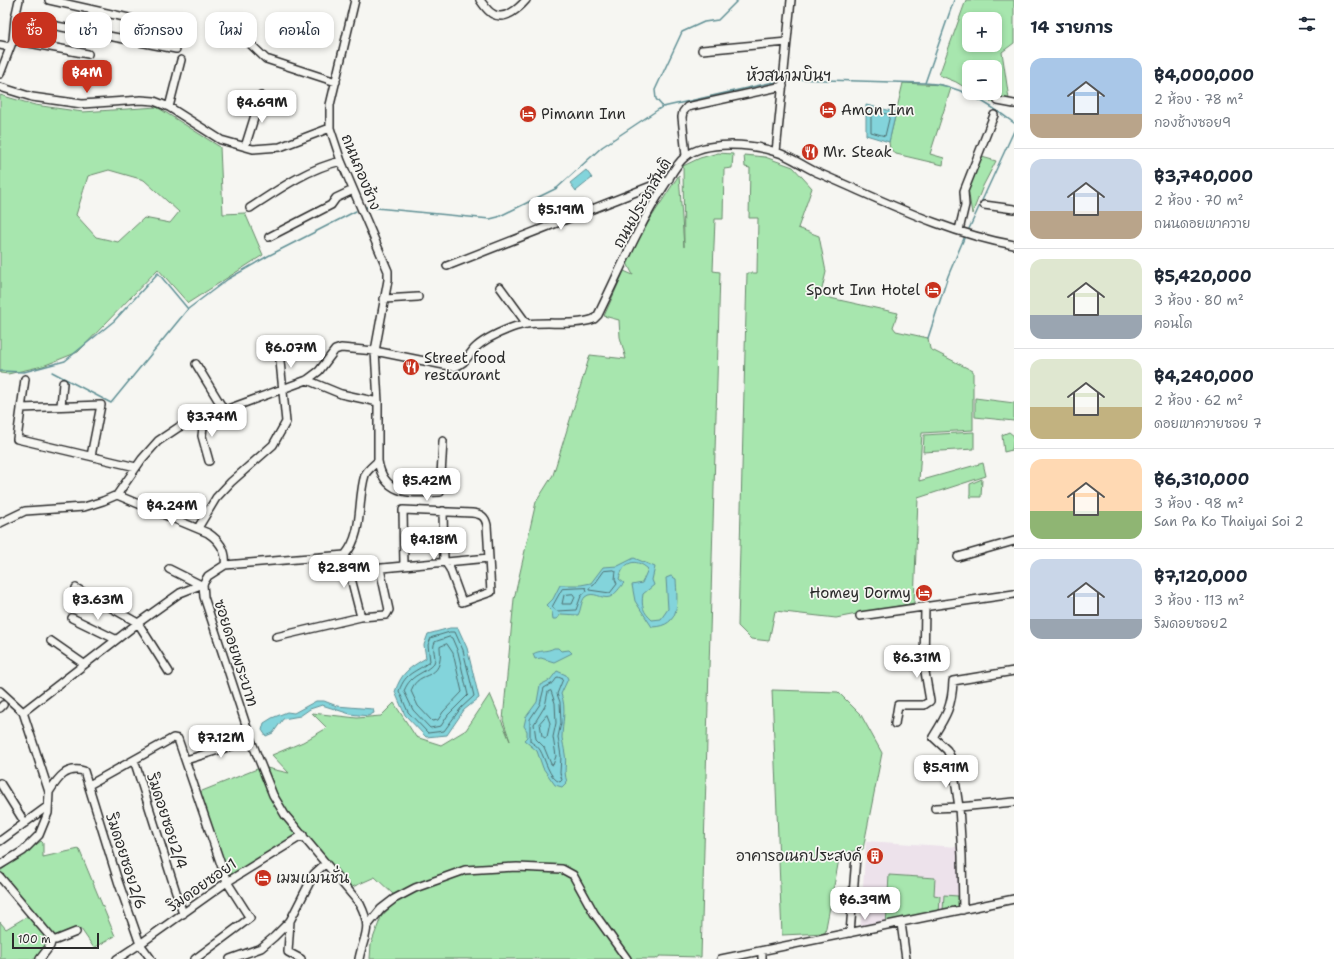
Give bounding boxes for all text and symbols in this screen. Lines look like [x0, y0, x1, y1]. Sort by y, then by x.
chip: ซื้อ [12, 12, 57, 48]
chip: เช่า [65, 12, 112, 48]
chip: ตัวกรอง [120, 12, 197, 48]
chip: ใหม่ [205, 12, 257, 48]
chip: คอนโด [265, 12, 334, 48]
map controls [962, 12, 1002, 100]
button: + [962, 12, 1002, 52]
icon: filters [1296, 13, 1318, 35]
text: 14 รายการ [1030, 16, 1113, 38]
pin: ฿4M [68, 60, 106, 94]
button: − [962, 60, 1002, 100]
text: ฿4M [72, 64, 102, 81]
text: ฿4,000,000 [1154, 64, 1254, 86]
district label: หัวสนามบินฯ [746, 65, 832, 86]
icon: home [1062, 74, 1110, 122]
pin: ฿4.69M [229, 90, 295, 124]
text: 2 ห้อง · 78 m² [1154, 91, 1243, 108]
text: ฿4.69M [236, 94, 288, 111]
hotel icon: Amon Inn [818, 100, 838, 120]
place label: Amon Inn [841, 100, 914, 120]
hotel icon: Pimann Inn [518, 104, 538, 124]
place label: Pimann Inn [541, 104, 626, 124]
text: กองช้างซอย9 [1154, 114, 1231, 131]
street label: ถนนกองช้าง [337, 131, 385, 213]
restaurant icon: Mr. Steak [800, 142, 820, 162]
place label: Mr. Steak [823, 142, 892, 162]
street label: ถนนประชาสันติ [608, 154, 676, 252]
text: ฿3,740,000 [1154, 165, 1253, 187]
icon: home [1062, 175, 1110, 223]
text: 2 ห้อง · 70 m² [1154, 192, 1244, 209]
pin: ฿5.19M [528, 197, 594, 231]
text: ฿5.19M [538, 201, 584, 218]
text: ถนนดอยเขาควาย [1154, 215, 1250, 232]
text: ฿5,420,000 [1154, 265, 1252, 287]
icon: home [1062, 275, 1110, 323]
place label: Sport Inn Hotel [806, 280, 920, 300]
hotel icon: Sport Inn Hotel [923, 280, 943, 300]
text: 3 ห้อง · 80 m² [1154, 292, 1244, 309]
text: คอนโด [1154, 315, 1192, 332]
pin: ฿6.07M [258, 335, 324, 369]
text: ฿6.07M [265, 339, 317, 356]
place label: Street food restaurant [424, 348, 506, 385]
restaurant icon: Street food restaurant [401, 357, 421, 377]
text: ฿4,240,000 [1154, 365, 1254, 387]
icon: home [1062, 375, 1110, 423]
text: 2 ห้อง · 62 m² [1154, 392, 1243, 409]
pin: ฿3.74M [179, 404, 245, 438]
text: ฿3.74M [187, 408, 237, 425]
text: ดอยเขาควายซอย 7 [1154, 415, 1262, 432]
pin: ฿5.42M [394, 468, 460, 502]
text: ฿6,310,000 [1154, 468, 1250, 490]
text: ฿5.42M [402, 472, 452, 489]
icon: home [1062, 475, 1110, 523]
pin: ฿4.24M [139, 493, 205, 527]
text: 3 ห้อง · 98 m² [1154, 495, 1244, 512]
text: ฿4.24M [146, 497, 198, 514]
text: San Pa Ko Thaiyai Soi 2 [1154, 513, 1304, 530]
pin: ฿4.18M [401, 527, 467, 561]
text: ฿4.18M [410, 531, 458, 548]
pin: ฿2.89M [311, 555, 377, 589]
text: ฿2.89M [318, 559, 370, 576]
text: ฿7,120,000 [1154, 565, 1248, 587]
icon: home [1062, 575, 1110, 623]
place label: Homey Dormy [809, 583, 911, 603]
hotel icon: Homey Dormy [914, 583, 934, 603]
pin: ฿3.63M [65, 587, 131, 621]
text: ฿3.63M [72, 591, 124, 608]
text: 3 ห้อง · 113 m² [1154, 592, 1245, 609]
street label: ซอยดอยพระบาท [209, 597, 263, 709]
text: ริมดอยซอย2 [1154, 615, 1228, 632]
pin: ฿6.31M [884, 645, 950, 679]
text: ฿6.31M [893, 649, 941, 666]
pin: ฿7.12M [188, 725, 254, 759]
text: ฿7.12M [198, 729, 244, 746]
pin: ฿5.91M [913, 755, 979, 789]
text: ฿5.91M [923, 759, 969, 776]
street label: ริมดอยซอย2/4 [142, 770, 192, 872]
street label: ริมดอยซอย2/6 [101, 810, 151, 912]
place label: อาคารอเนกประสงค์ [736, 846, 862, 866]
building icon: อาคารอเนกประสงค์ [865, 846, 885, 866]
street label: ริมดอยซอย1 [163, 854, 241, 916]
place label: เมฆแมนชั่น [276, 865, 350, 888]
hotel icon: เมฆแมนชั่น [253, 868, 273, 888]
pin: ฿6.39M [832, 887, 898, 921]
text: ฿6.39M [839, 891, 891, 908]
scale bar [12, 931, 99, 950]
text: 100 m [18, 932, 51, 947]

